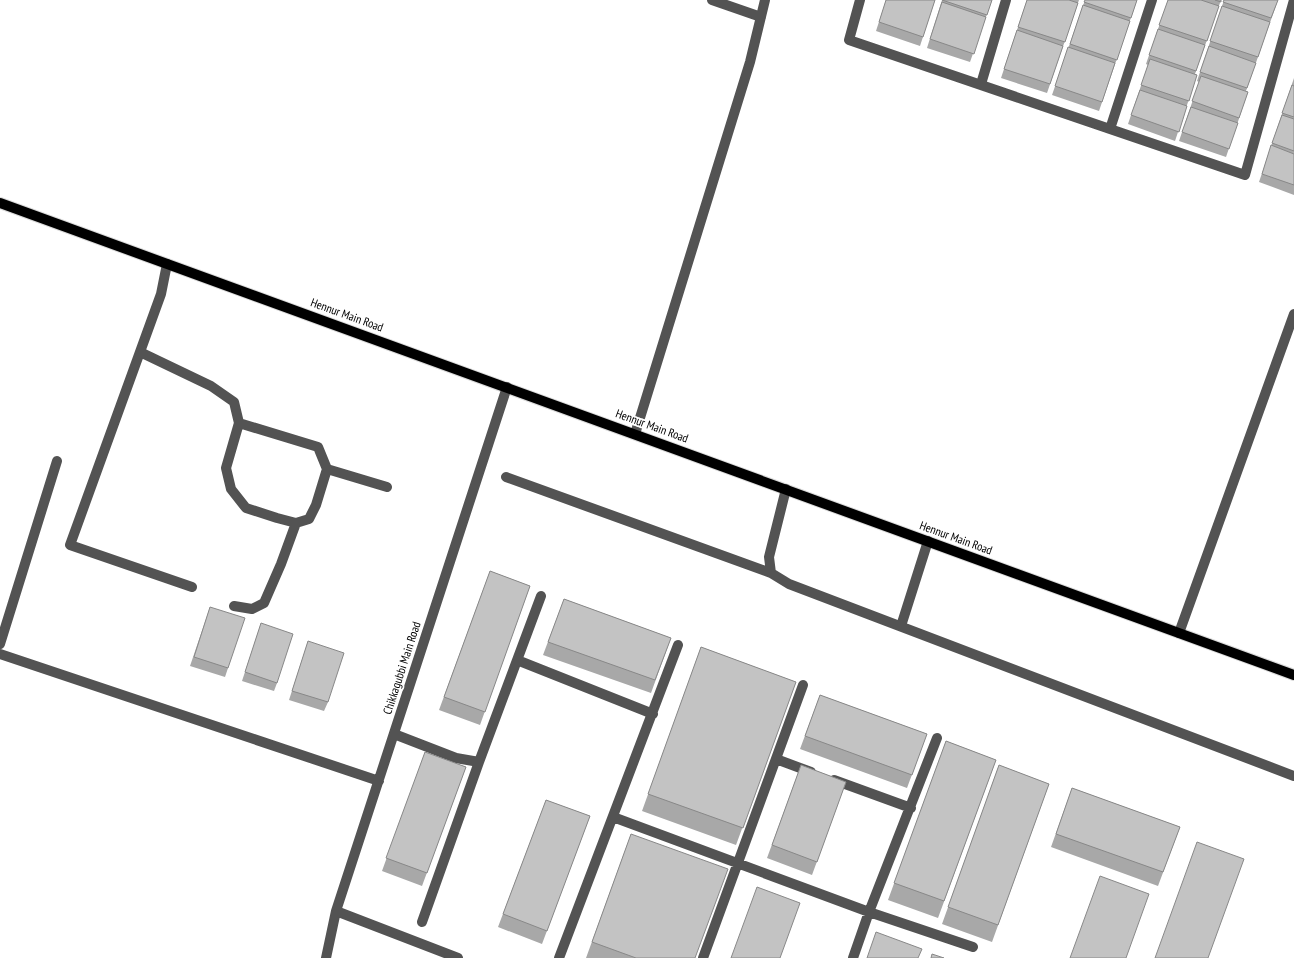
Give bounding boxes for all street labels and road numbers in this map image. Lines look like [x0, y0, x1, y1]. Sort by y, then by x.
street label: Hennur Main Road [309, 294, 386, 335]
street label: Hennur Main Road [614, 405, 691, 446]
street label: Hennur Main Road [918, 517, 995, 558]
street label: Chikkagubbi Main Road [379, 620, 424, 716]

